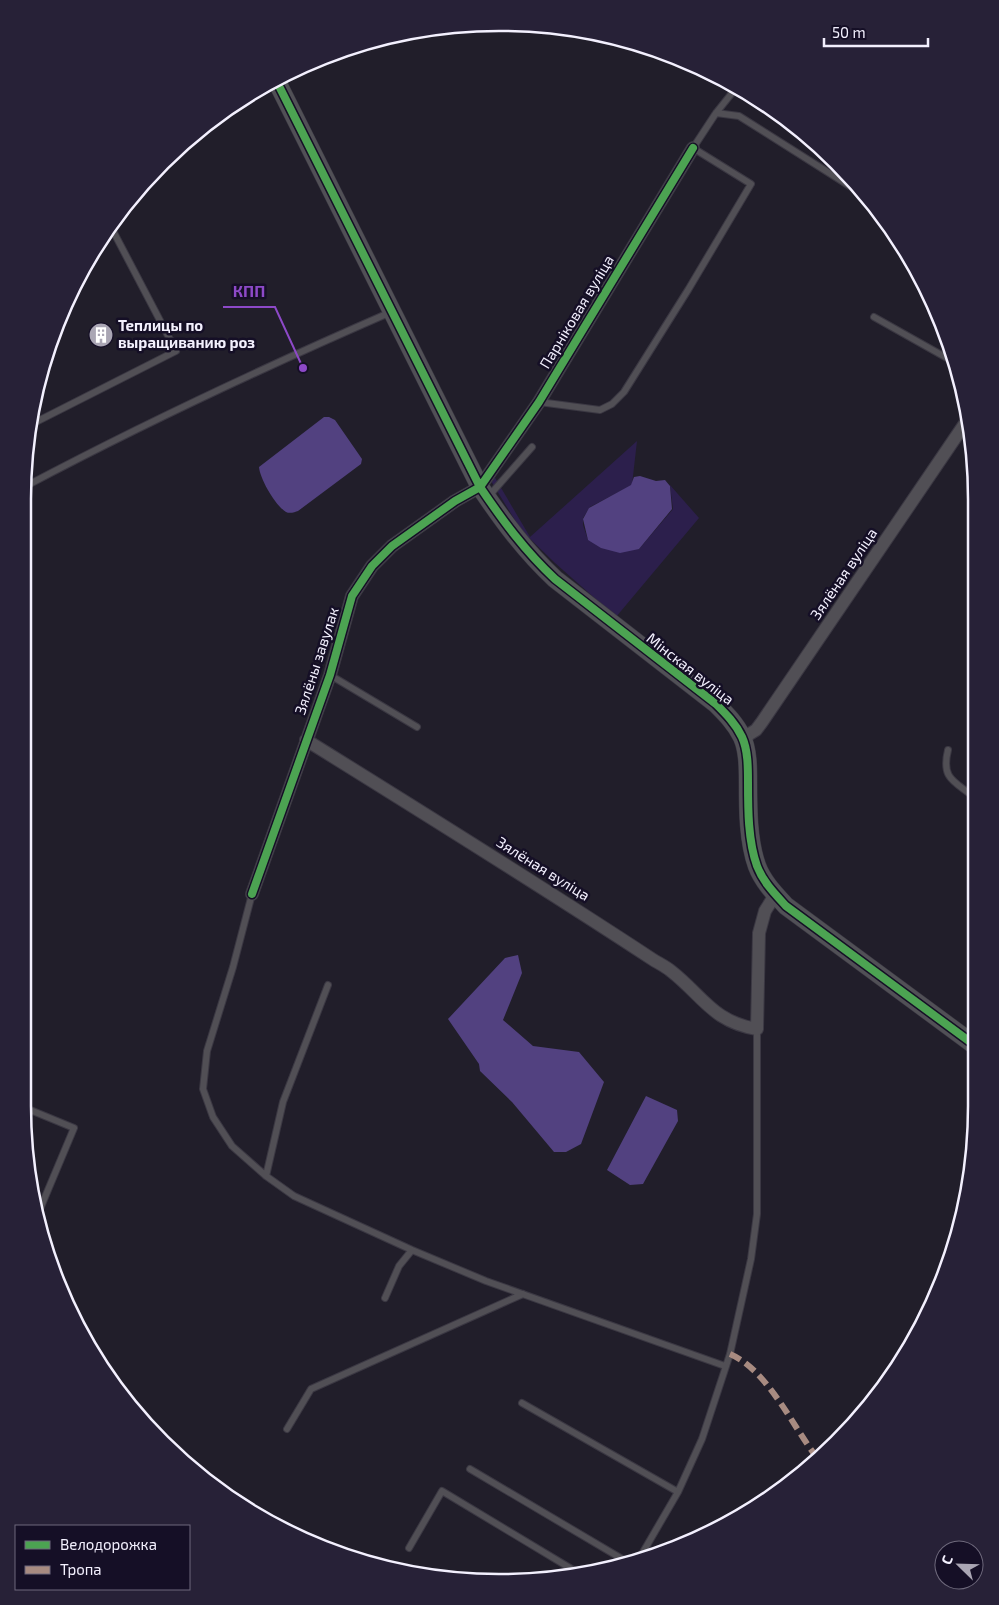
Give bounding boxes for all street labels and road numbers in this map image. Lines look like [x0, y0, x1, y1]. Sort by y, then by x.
street label: Парніковая вуліца [535, 251, 618, 372]
street label: Зялёная вуліца [806, 524, 881, 623]
street label: Зялёны завулак [290, 605, 343, 717]
street label: Мінская вуліца [643, 629, 738, 709]
street label: Зялёная вуліца [493, 832, 593, 905]

